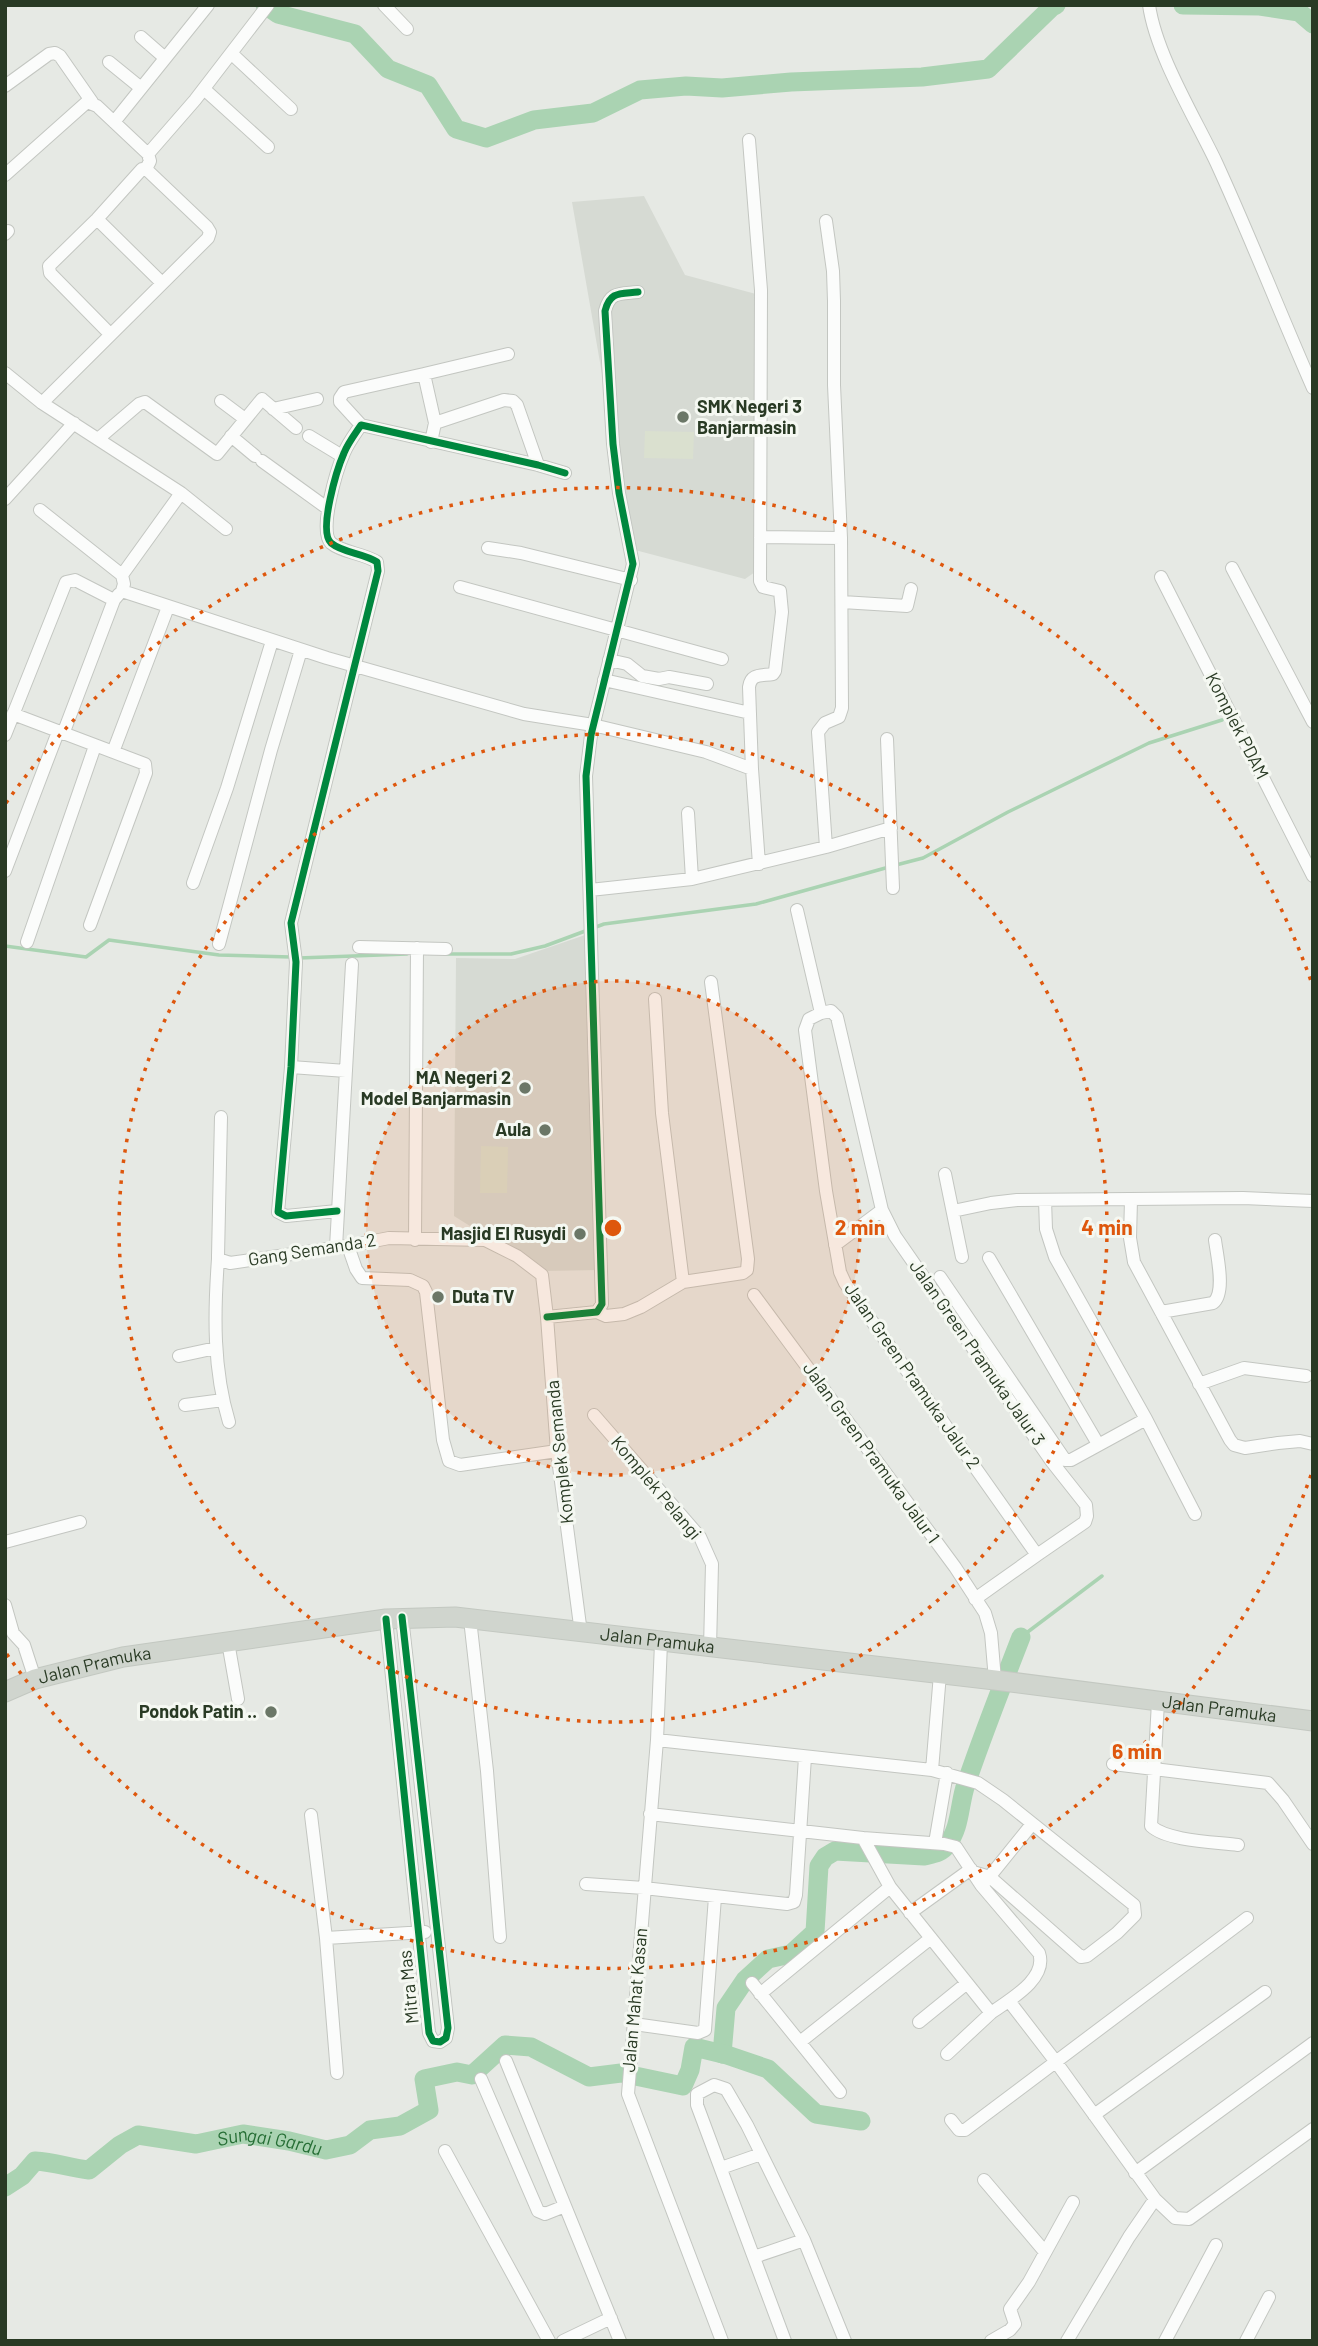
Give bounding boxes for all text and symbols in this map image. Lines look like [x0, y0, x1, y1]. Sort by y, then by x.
place label: SMK Negeri 3 Banjarmasin [697, 395, 802, 438]
marker: SMK Negeri 3 Banjarmasin [675, 409, 691, 425]
street label: Komplek PDAM [1202, 668, 1274, 783]
place label: MA Negeri 2 Model Banjarmasin [361, 1066, 511, 1109]
marker: MA Negeri 2 Model Banjarmasin [517, 1080, 533, 1096]
place label: Aula [495, 1118, 531, 1140]
marker: Aula [537, 1122, 553, 1138]
text: 2 min [835, 1214, 885, 1239]
text: 4 min [1081, 1214, 1133, 1239]
centre of rings [601, 1216, 625, 1240]
place label: Masjid El Rusydi [441, 1222, 566, 1244]
marker: Masjid El Rusydi [572, 1226, 588, 1242]
street label: Gang Semanda 2 [246, 1228, 377, 1270]
street label: Jalan Green Pramuka Jalur 3 [905, 1255, 1050, 1449]
street label: Jalan Green Pramuka Jalur 2 [840, 1278, 985, 1473]
place label: Duta TV [452, 1285, 515, 1307]
marker: Duta TV [430, 1289, 446, 1305]
street label: Jalan Green Pramuka Jalur 1 [799, 1358, 945, 1547]
street label: Komplek Semanda [541, 1379, 577, 1525]
street label: Komplek Pelangi [607, 1431, 707, 1544]
street label: Jalan Pramuka [599, 1622, 716, 1657]
street label: Jalan Pramuka [36, 1641, 152, 1688]
street label: Jalan Pramuka [1161, 1690, 1278, 1726]
place label: Pondok Patin .. [139, 1700, 257, 1722]
marker: Pondok Patin .. [263, 1704, 279, 1720]
text: 6 min [1112, 1738, 1162, 1763]
street label: Jalan Mahat Kasan [617, 1927, 651, 2073]
street label: Mitra Mas [393, 1949, 423, 2025]
water label: Sungai Gardu [215, 2121, 325, 2160]

